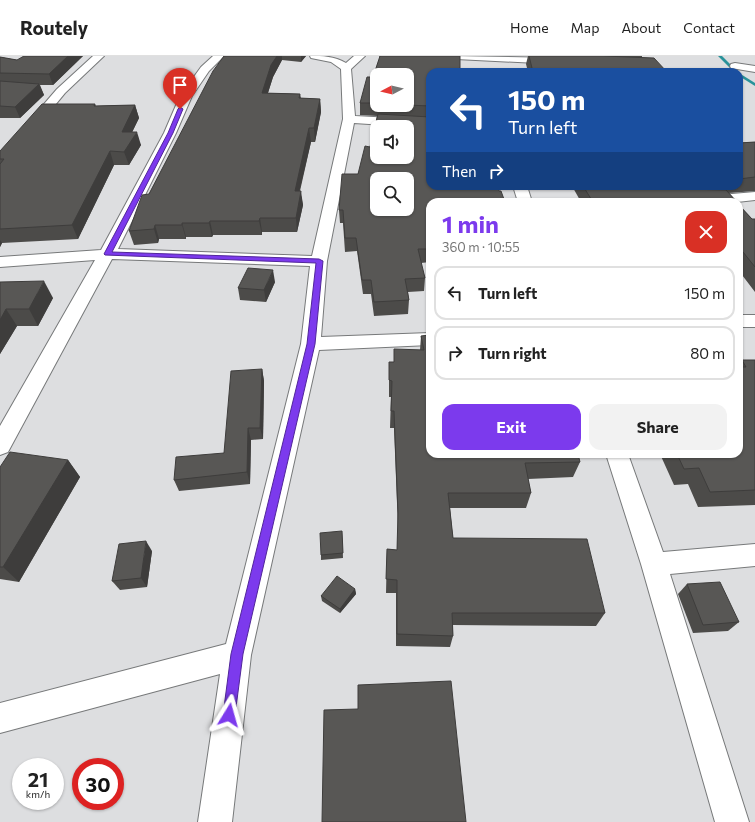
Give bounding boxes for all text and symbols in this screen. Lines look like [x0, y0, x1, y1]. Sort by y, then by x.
text: Routely [20, 16, 88, 39]
text: Home [510, 19, 549, 36]
text: Map [571, 19, 599, 36]
text: About [621, 19, 661, 36]
text: Contact [683, 19, 735, 36]
pin [163, 68, 197, 109]
north arrow [370, 68, 414, 112]
map controls [370, 68, 414, 216]
icon: arrive [169, 74, 191, 96]
text: 150 m [508, 82, 585, 116]
icon: left [442, 84, 494, 136]
text: Turn left [508, 116, 577, 138]
button: sound [370, 120, 414, 164]
icon: right [485, 160, 507, 182]
text: Then [442, 162, 477, 180]
button: search [370, 172, 414, 216]
text: 1 min [442, 209, 499, 238]
button: close [685, 211, 727, 253]
text: 360 m · 10:55 [442, 239, 520, 255]
icon: left [444, 282, 466, 304]
text: Turn left [478, 284, 537, 302]
text: 150 m [684, 284, 725, 302]
icon: right [444, 342, 466, 364]
text: Turn right [478, 344, 547, 362]
text: 80 m [690, 344, 725, 362]
button: Exit [442, 404, 581, 450]
button: Share [589, 404, 727, 450]
position arrow [208, 694, 250, 736]
speed limit sign: 30 [72, 758, 124, 810]
text: 21 [28, 767, 48, 791]
text: km/h [26, 788, 50, 800]

